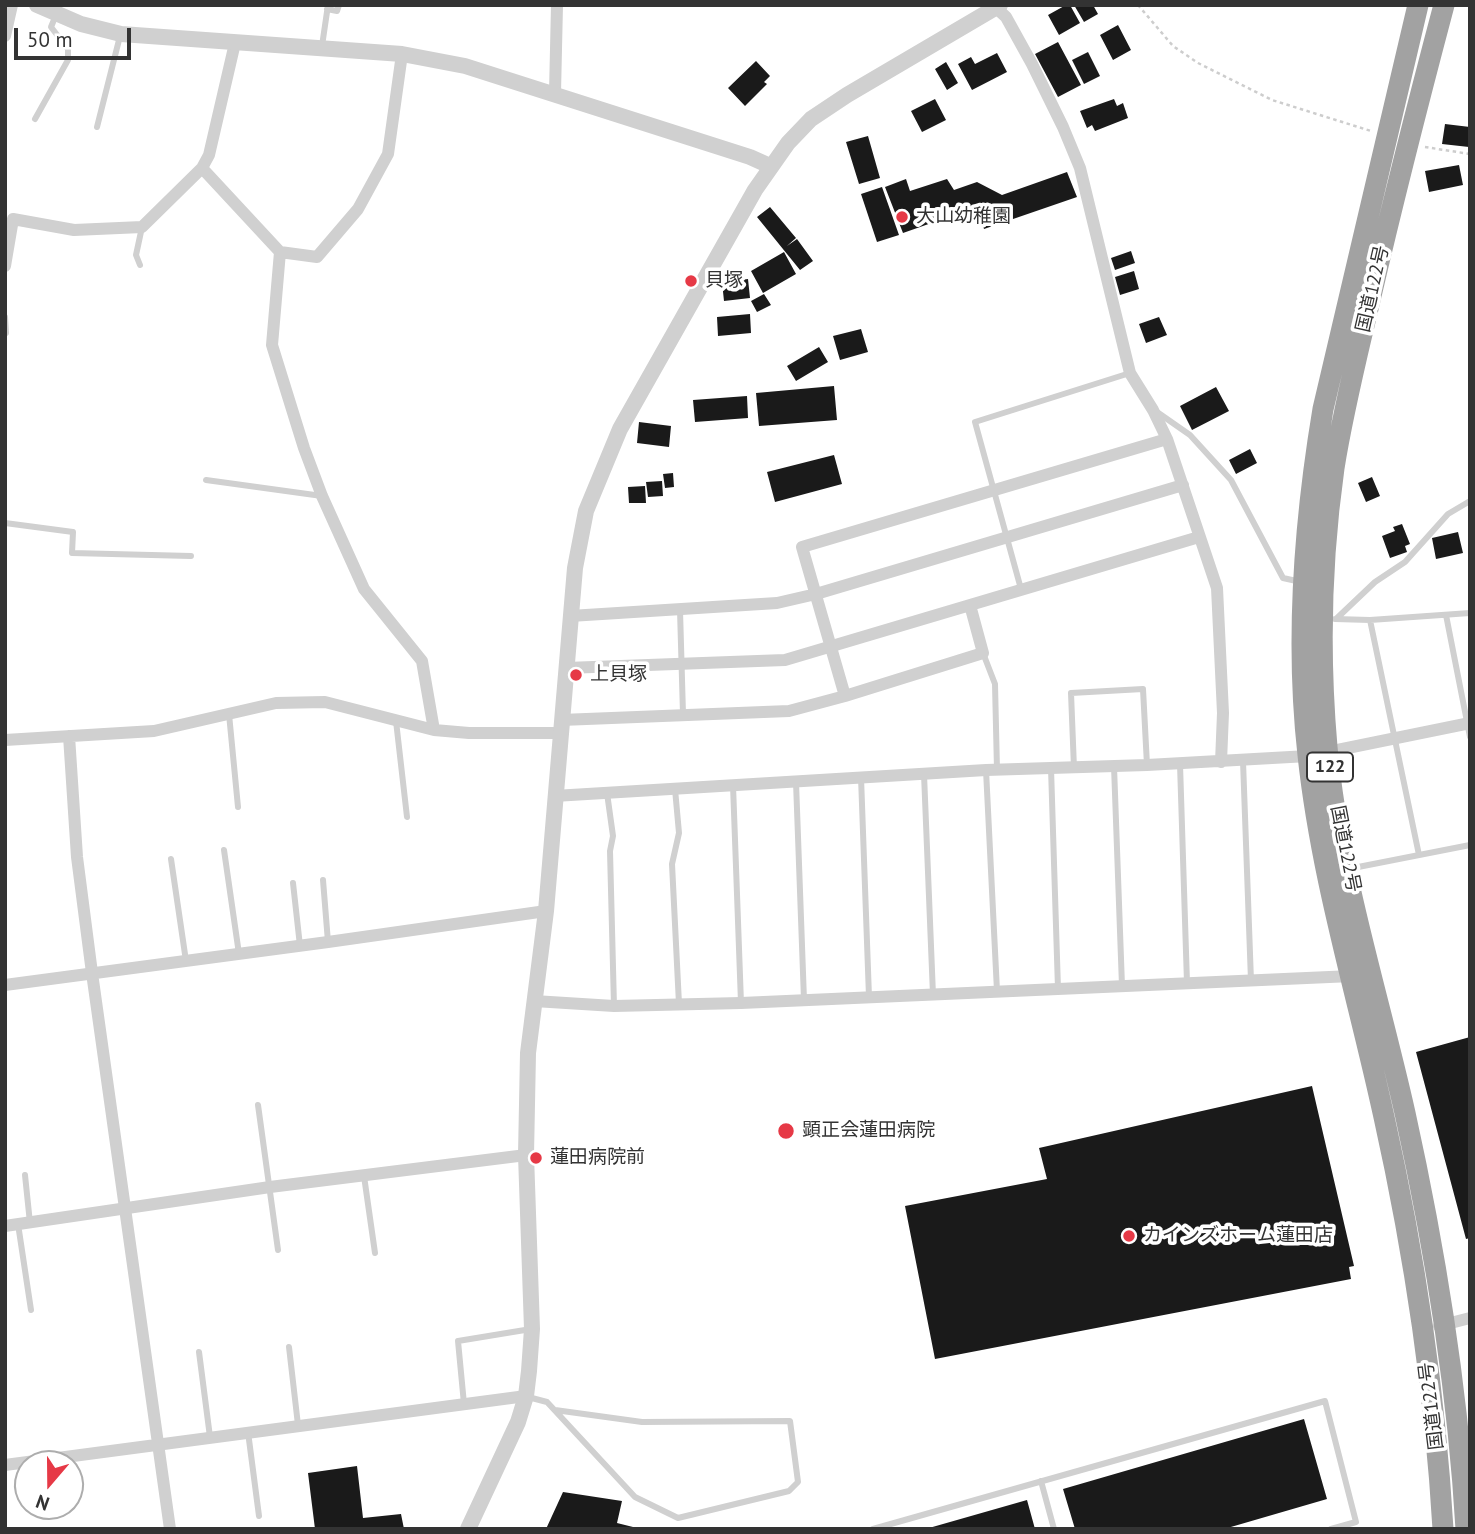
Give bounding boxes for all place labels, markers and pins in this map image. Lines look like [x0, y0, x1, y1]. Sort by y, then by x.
place label: 大山幼稚園 [916, 206, 1011, 228]
marker: 大山幼稚園 [894, 209, 910, 225]
place label: 貝塚 [705, 270, 743, 292]
marker: 貝塚 [683, 273, 699, 289]
place label: 上貝塚 [590, 664, 647, 686]
marker: 上貝塚 [568, 667, 584, 683]
place label: 顕正会蓮田病院 [802, 1120, 935, 1142]
marker: 顕正会蓮田病院 [776, 1121, 796, 1141]
place label: 蓮田病院前 [550, 1147, 645, 1169]
marker: 蓮田病院前 [528, 1150, 544, 1166]
place label: カインズホーム蓮田店 [1143, 1225, 1333, 1247]
marker: カインズホーム蓮田店 [1121, 1228, 1137, 1244]

